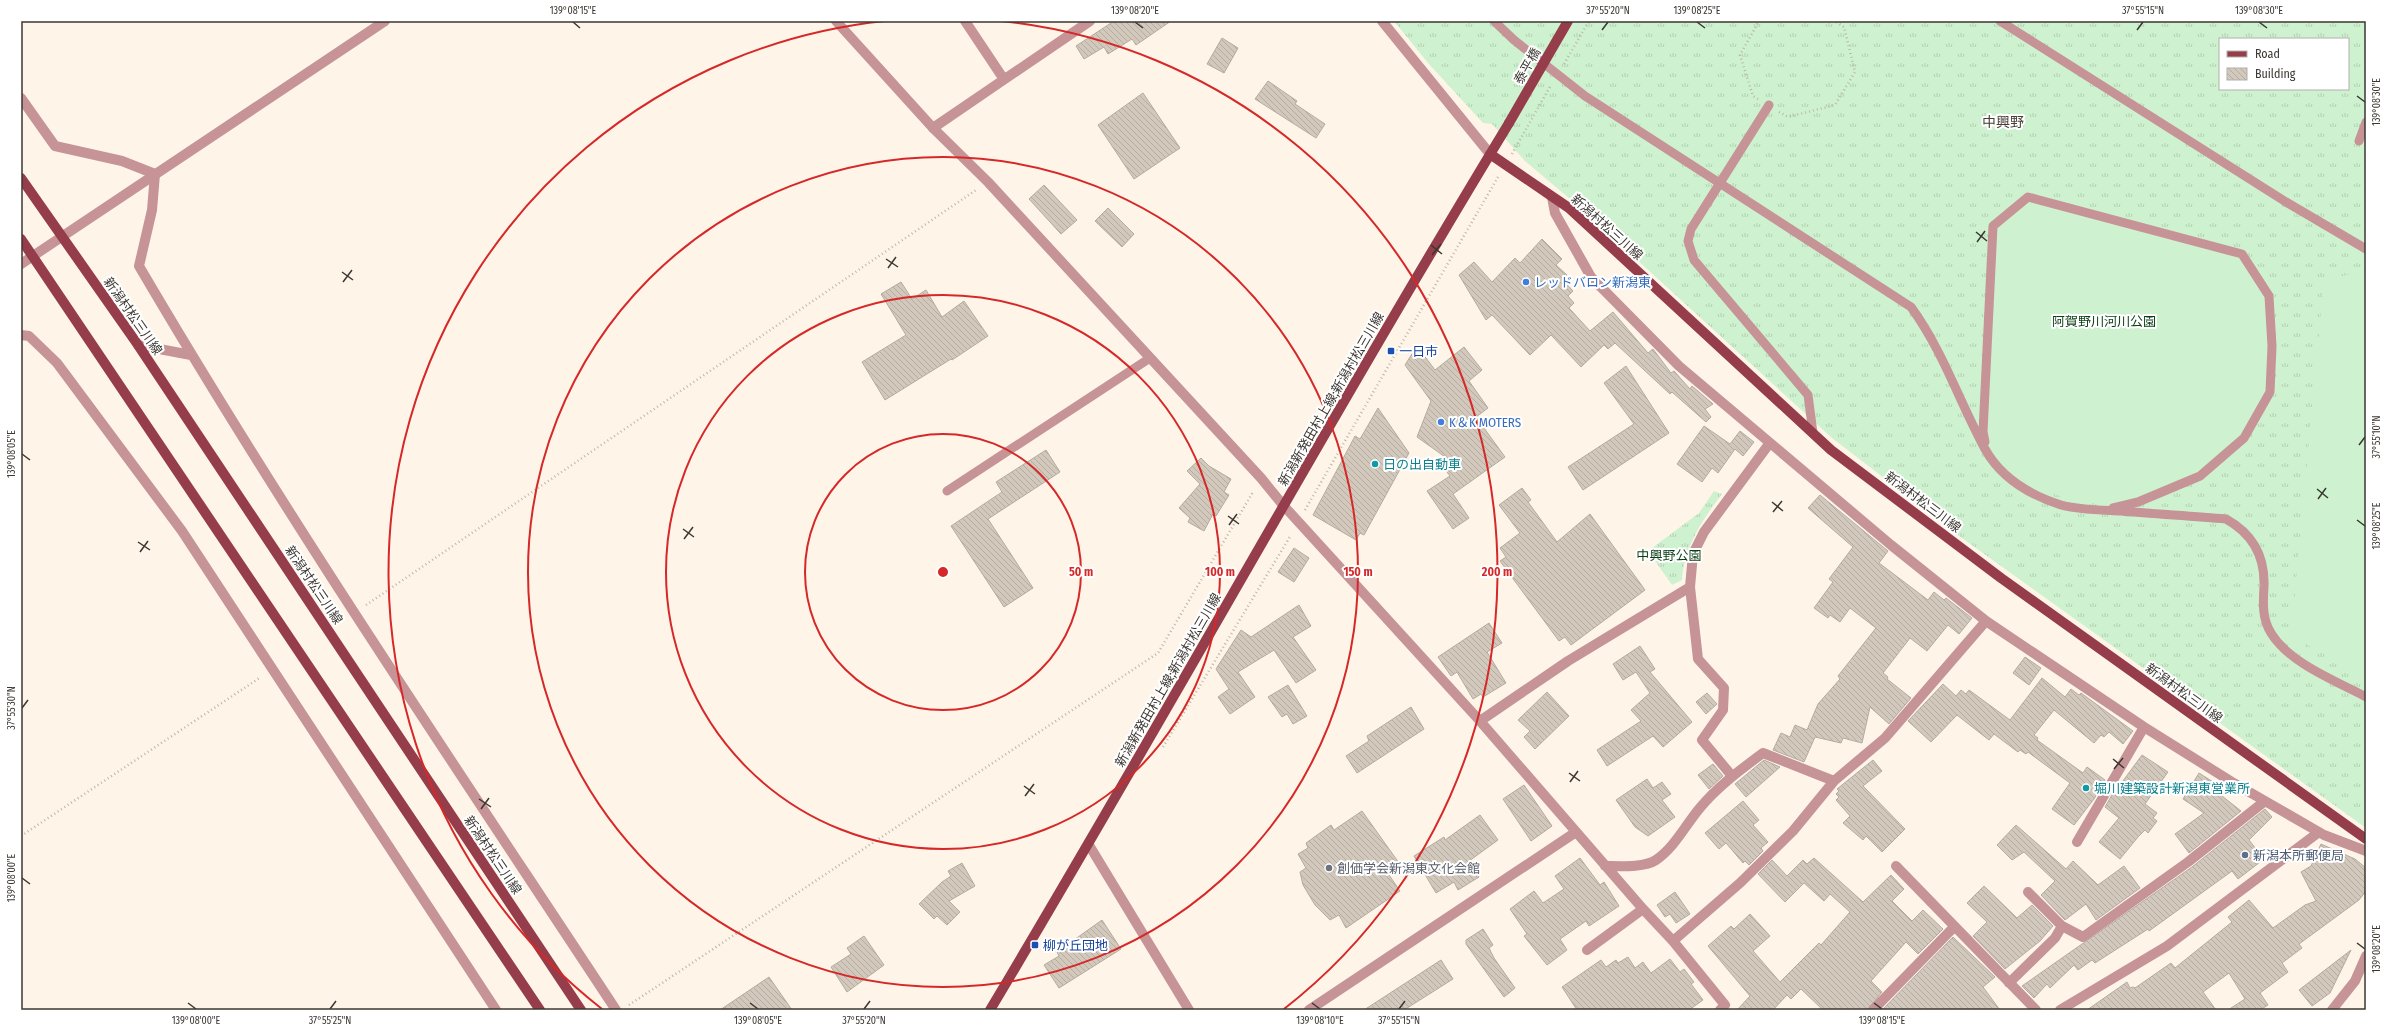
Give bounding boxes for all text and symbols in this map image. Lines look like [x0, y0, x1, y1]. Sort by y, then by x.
text: 139°08'15"E [550, 5, 597, 17]
text: 139°08'20"E [1111, 5, 1159, 17]
text: 37°55'20"N [1586, 5, 1630, 17]
text: 139°08'25"E [1673, 5, 1721, 17]
text: 37°55'15"N [2122, 5, 2164, 17]
text: 139°08'30"E [2235, 5, 2283, 17]
legend [2219, 38, 2349, 90]
street label: 泰平橋 [1511, 45, 1543, 87]
text: Road [2255, 47, 2280, 61]
text: Building [2255, 67, 2296, 81]
text: 139°08'30"E [2371, 78, 2383, 126]
district label: 中興野 [1982, 114, 2024, 131]
street label: 新潟村松三川線 [1568, 191, 1646, 263]
street label: 新潟村松三川線 [101, 274, 165, 358]
place label: レッドバロン新潟東 [1534, 275, 1651, 290]
marker: レッドバロン新潟東 [1521, 277, 1531, 287]
street label: 新潟新発田村上線;新潟村松三川線 [1275, 310, 1387, 488]
park label: 阿賀野川河川公園 [2052, 314, 2156, 329]
place label: 一日市 [1399, 344, 1438, 359]
marker: 一日市 [1386, 346, 1396, 356]
place label: K＆K MOTERS [1449, 415, 1521, 430]
text: 37°55'10"N [2371, 415, 2383, 459]
marker: K＆K MOTERS [1436, 417, 1446, 427]
text: 139°08'05"E [6, 430, 18, 478]
place label: 日の出自動車 [1383, 457, 1461, 472]
marker: 日の出自動車 [1370, 459, 1380, 469]
street label: 新潟村松三川線 [1882, 469, 1964, 535]
text: 139°08'25"E [2371, 502, 2383, 550]
street label: 新潟村松三川線 [282, 543, 346, 627]
park label: 中興野公園 [1636, 548, 1702, 563]
centre of rings [936, 565, 950, 579]
text: 50 m [1069, 565, 1093, 579]
text: 100 m [1205, 565, 1235, 579]
text: 150 m [1343, 565, 1373, 579]
text: 200 m [1481, 565, 1512, 579]
street label: 新潟新発田村上線;新潟村松三川線 [1112, 591, 1224, 769]
street label: 新潟村松三川線 [2143, 660, 2225, 726]
text: 37°55'30"N [6, 686, 18, 730]
place label: 堀川建築設計新潟東営業所 [2094, 781, 2250, 796]
marker: 堀川建築設計新潟東営業所 [2081, 783, 2091, 793]
street label: 新潟村松三川線 [461, 813, 525, 897]
place label: 新潟本所郵便局 [2253, 848, 2344, 863]
marker: 新潟本所郵便局 [2240, 850, 2250, 860]
text: 139°08'00"E [6, 853, 18, 902]
place label: 創価学会新潟東文化会館 [1337, 861, 1480, 876]
marker: 創価学会新潟東文化会館 [1324, 863, 1334, 873]
text: 139°08'20"E [2371, 925, 2383, 973]
place label: 柳が丘団地 [1043, 938, 1108, 953]
marker: 柳が丘団地 [1030, 940, 1040, 950]
text: 139°08'00"E [172, 1015, 221, 1027]
text: 37°55'25"N [309, 1015, 351, 1027]
text: 139°08'05"E [734, 1015, 782, 1027]
text: 37°55'20"N [842, 1015, 886, 1027]
text: 139°08'10"E [1296, 1015, 1344, 1027]
text: 37°55'15"N [1378, 1015, 1420, 1027]
text: 139°08'15"E [1859, 1015, 1906, 1027]

